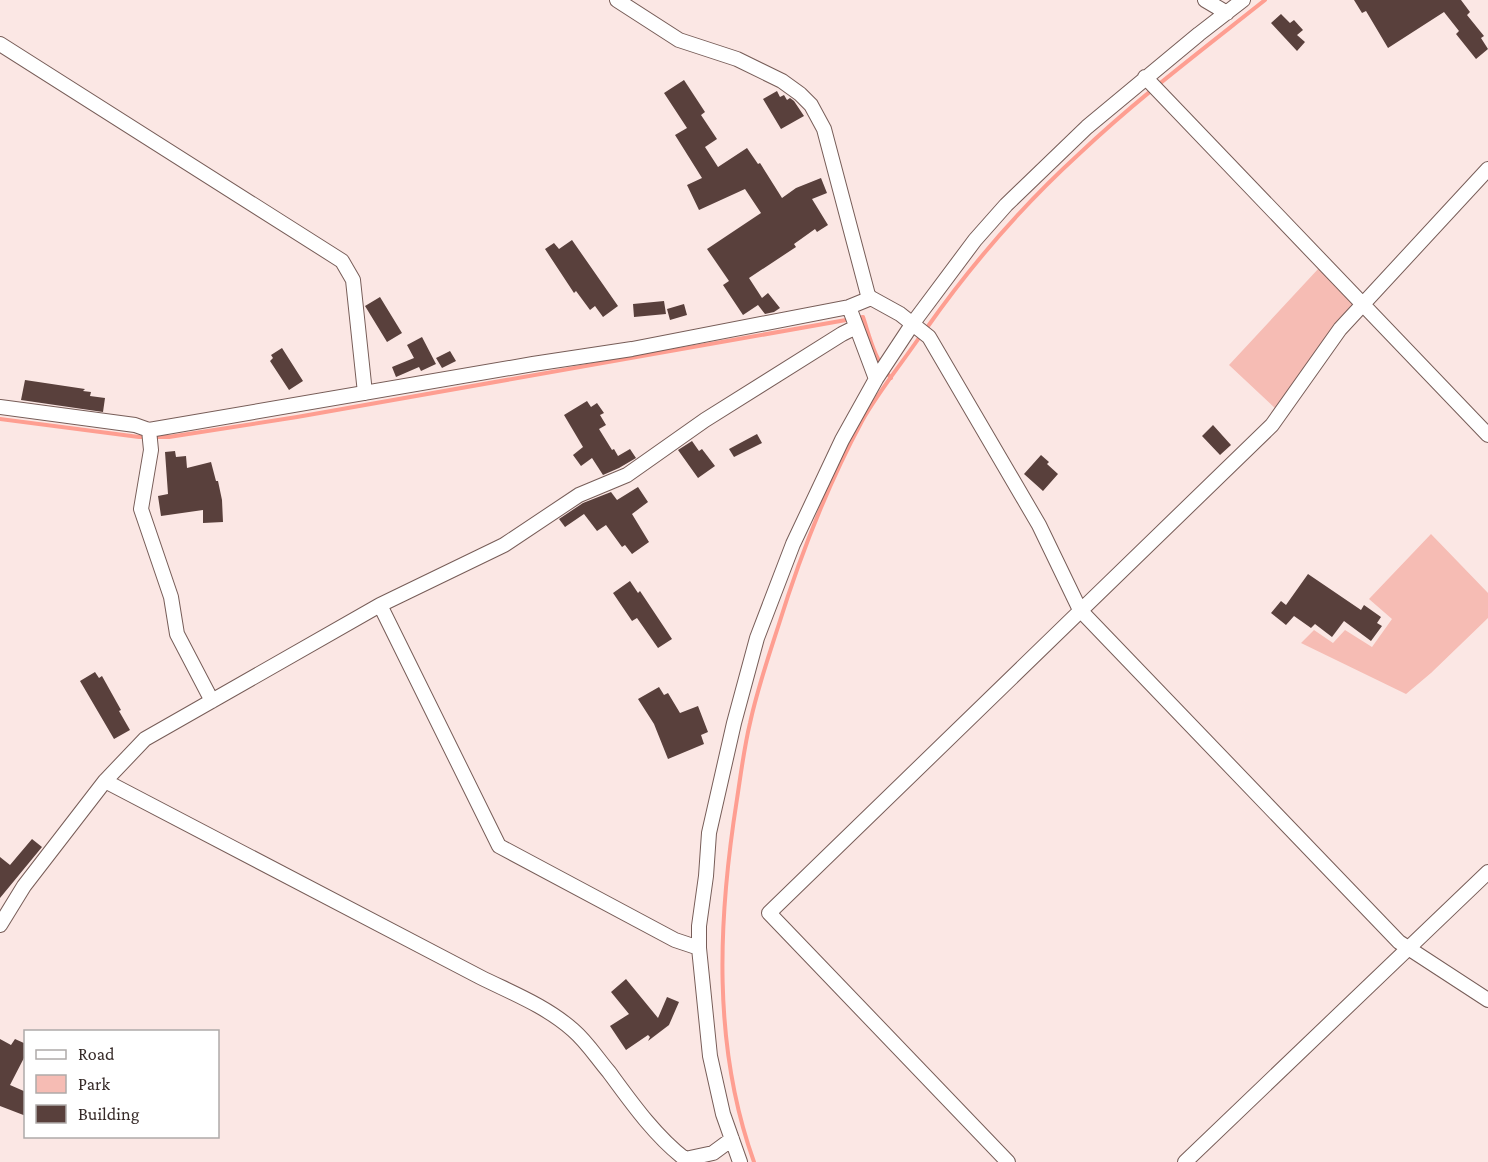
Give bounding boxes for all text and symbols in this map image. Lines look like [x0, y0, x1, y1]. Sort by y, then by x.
legend [24, 1030, 219, 1138]
text: Road [78, 1044, 115, 1064]
text: Park [78, 1074, 110, 1094]
text: Building [78, 1104, 140, 1124]

